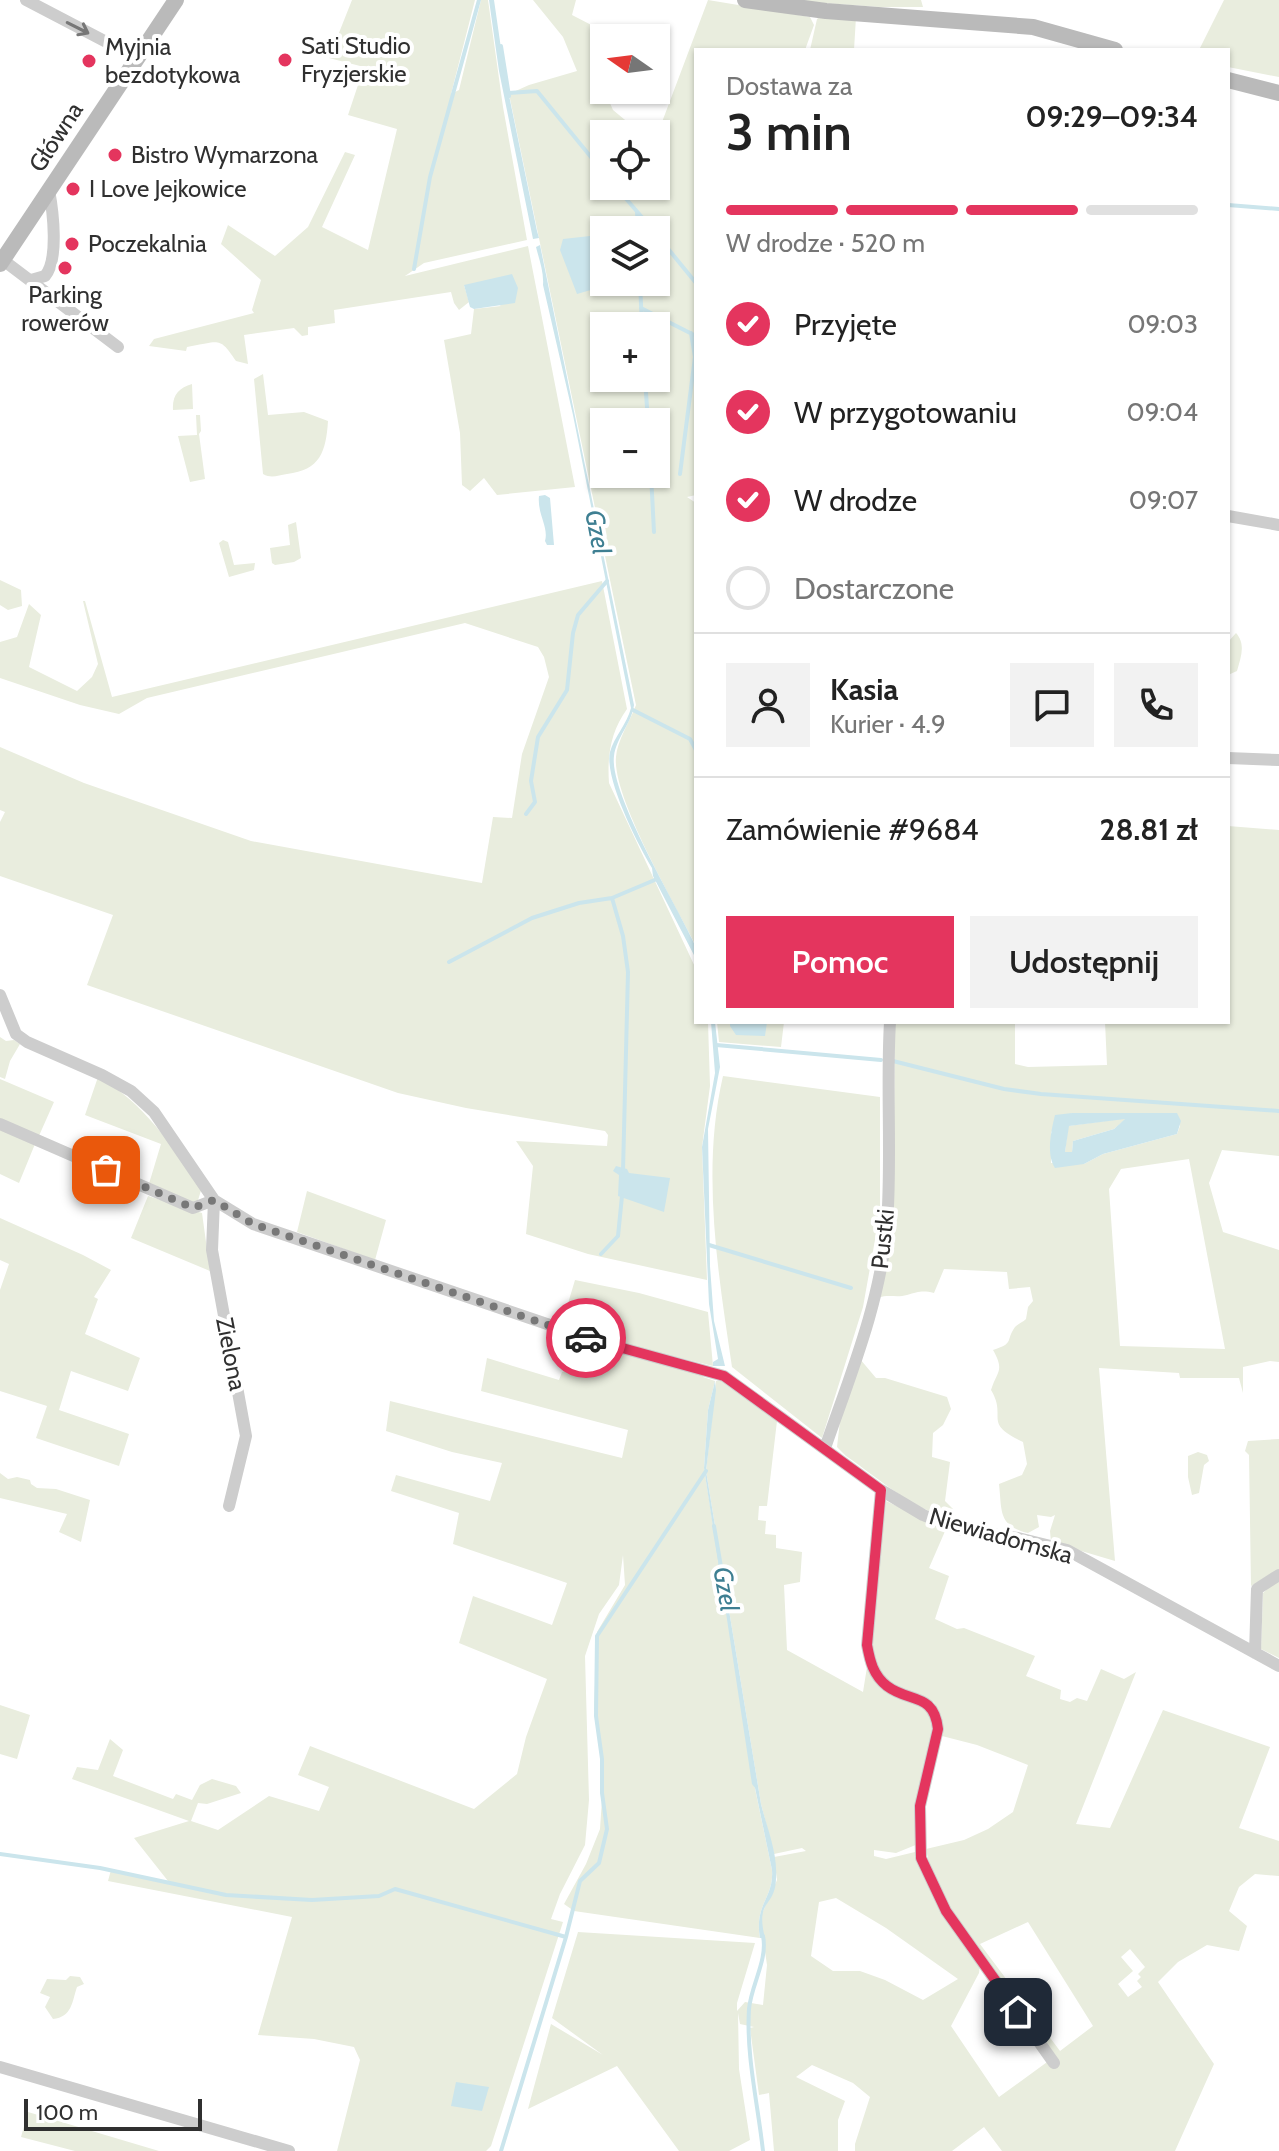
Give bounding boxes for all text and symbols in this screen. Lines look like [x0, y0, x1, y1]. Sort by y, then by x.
one-way arrow [65, 20, 89, 36]
north arrow [590, 24, 670, 104]
map controls [590, 24, 670, 488]
place label: Sati Studio Fryzjerskie [301, 31, 411, 88]
place label: Myjnia bezdotykowa [105, 32, 241, 89]
marker: Sati Studio Fryzjerskie [276, 51, 294, 69]
marker: Myjnia bezdotykowa [80, 52, 98, 70]
text: Dostawa za [726, 70, 853, 102]
street label: Główna [22, 96, 89, 177]
text: 09:29–09:34 [1025, 98, 1198, 135]
text: 3 min [726, 100, 852, 163]
button: locate [590, 120, 670, 200]
place label: Bistro Wymarzona [131, 140, 319, 169]
marker: Bistro Wymarzona [106, 146, 124, 164]
place label: I Love Jejkowice [89, 174, 247, 203]
marker: I Love Jejkowice [64, 180, 82, 198]
button: layers [590, 216, 670, 296]
text: W drodze · 520 m [726, 227, 925, 259]
place label: Poczekalnia [88, 229, 207, 258]
marker: Poczekalnia [63, 235, 81, 253]
marker: Parking rowerów [56, 259, 74, 277]
place label: Parking rowerów [21, 280, 109, 337]
icon: check [726, 302, 770, 346]
text: Przyjęte [794, 306, 897, 343]
text: 09:03 [1127, 308, 1198, 340]
button: + [590, 312, 670, 392]
icon: check [726, 390, 770, 434]
text: W przygotowaniu [794, 394, 1017, 431]
text: 09:04 [1126, 396, 1198, 428]
button: − [590, 408, 670, 488]
icon: check [726, 478, 770, 522]
text: W drodze [794, 482, 917, 519]
text: 09:07 [1129, 484, 1198, 516]
water label: Gzel [578, 507, 618, 557]
text: Dostarczone [794, 570, 954, 607]
button: person [726, 663, 810, 747]
button: chat [1010, 663, 1094, 747]
button: phone [1114, 663, 1198, 747]
text: Kasia [830, 671, 898, 708]
text: Kurier · 4.9 [830, 708, 946, 740]
text: Zamówienie #9684 [726, 811, 979, 848]
text: 28.81 zł [1100, 811, 1198, 848]
button: Pomoc [726, 916, 954, 1008]
button: Udostępnij [970, 916, 1198, 1008]
pin [72, 1136, 140, 1204]
icon: bag [84, 1148, 128, 1192]
street label: Pustki [865, 1208, 900, 1270]
courier [546, 1298, 626, 1378]
street label: Zielona [210, 1315, 253, 1394]
icon: car [564, 1316, 608, 1360]
street label: Niewiadomska [926, 1501, 1077, 1570]
water label: Gzel [706, 1564, 746, 1614]
pin [984, 1978, 1052, 2046]
icon: home [996, 1990, 1040, 2034]
scale bar [24, 2095, 202, 2131]
text: 100 m [36, 2099, 98, 2126]

